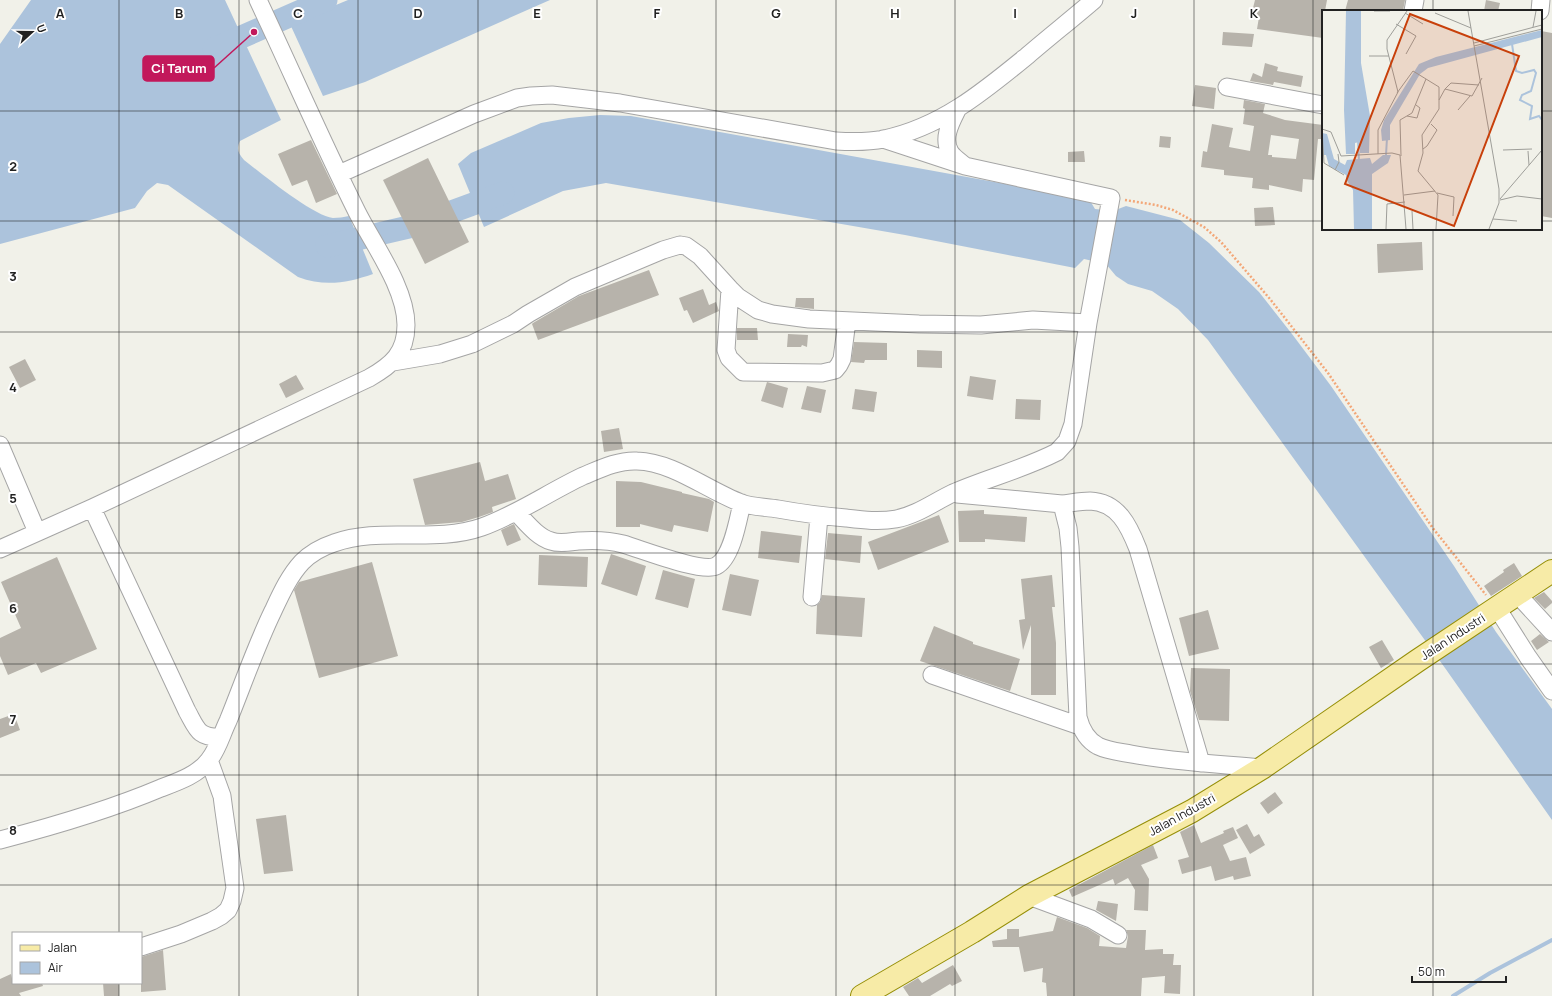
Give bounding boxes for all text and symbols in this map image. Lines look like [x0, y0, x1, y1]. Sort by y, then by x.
text: A [56, 4, 65, 22]
text: B [175, 4, 183, 22]
text: C [293, 4, 303, 22]
text: D [413, 4, 423, 22]
text: E [533, 4, 541, 22]
text: F [654, 4, 661, 22]
text: G [771, 4, 781, 22]
text: H [890, 4, 900, 22]
text: I [1013, 4, 1017, 22]
text: J [1131, 4, 1137, 22]
text: K [1250, 4, 1259, 22]
inset map [1322, 10, 1542, 230]
north arrow [12, 12, 52, 52]
text: U [33, 22, 50, 35]
callout: Ci Tarum [143, 56, 214, 81]
text: Ci Tarum [151, 59, 207, 77]
text: 2 [9, 157, 17, 175]
text: 3 [9, 267, 17, 285]
text: 4 [9, 378, 17, 396]
text: 5 [9, 489, 17, 507]
text: 6 [9, 599, 17, 617]
street label: Jalan Industri [1417, 609, 1488, 664]
text: 7 [10, 710, 17, 728]
street label: Jalan Industri [1145, 789, 1218, 840]
text: 8 [9, 821, 17, 839]
legend [12, 932, 142, 984]
text: Jalan [48, 939, 77, 956]
scale bar [1412, 958, 1506, 984]
text: Air [48, 959, 63, 976]
text: 50 m [1418, 963, 1445, 980]

